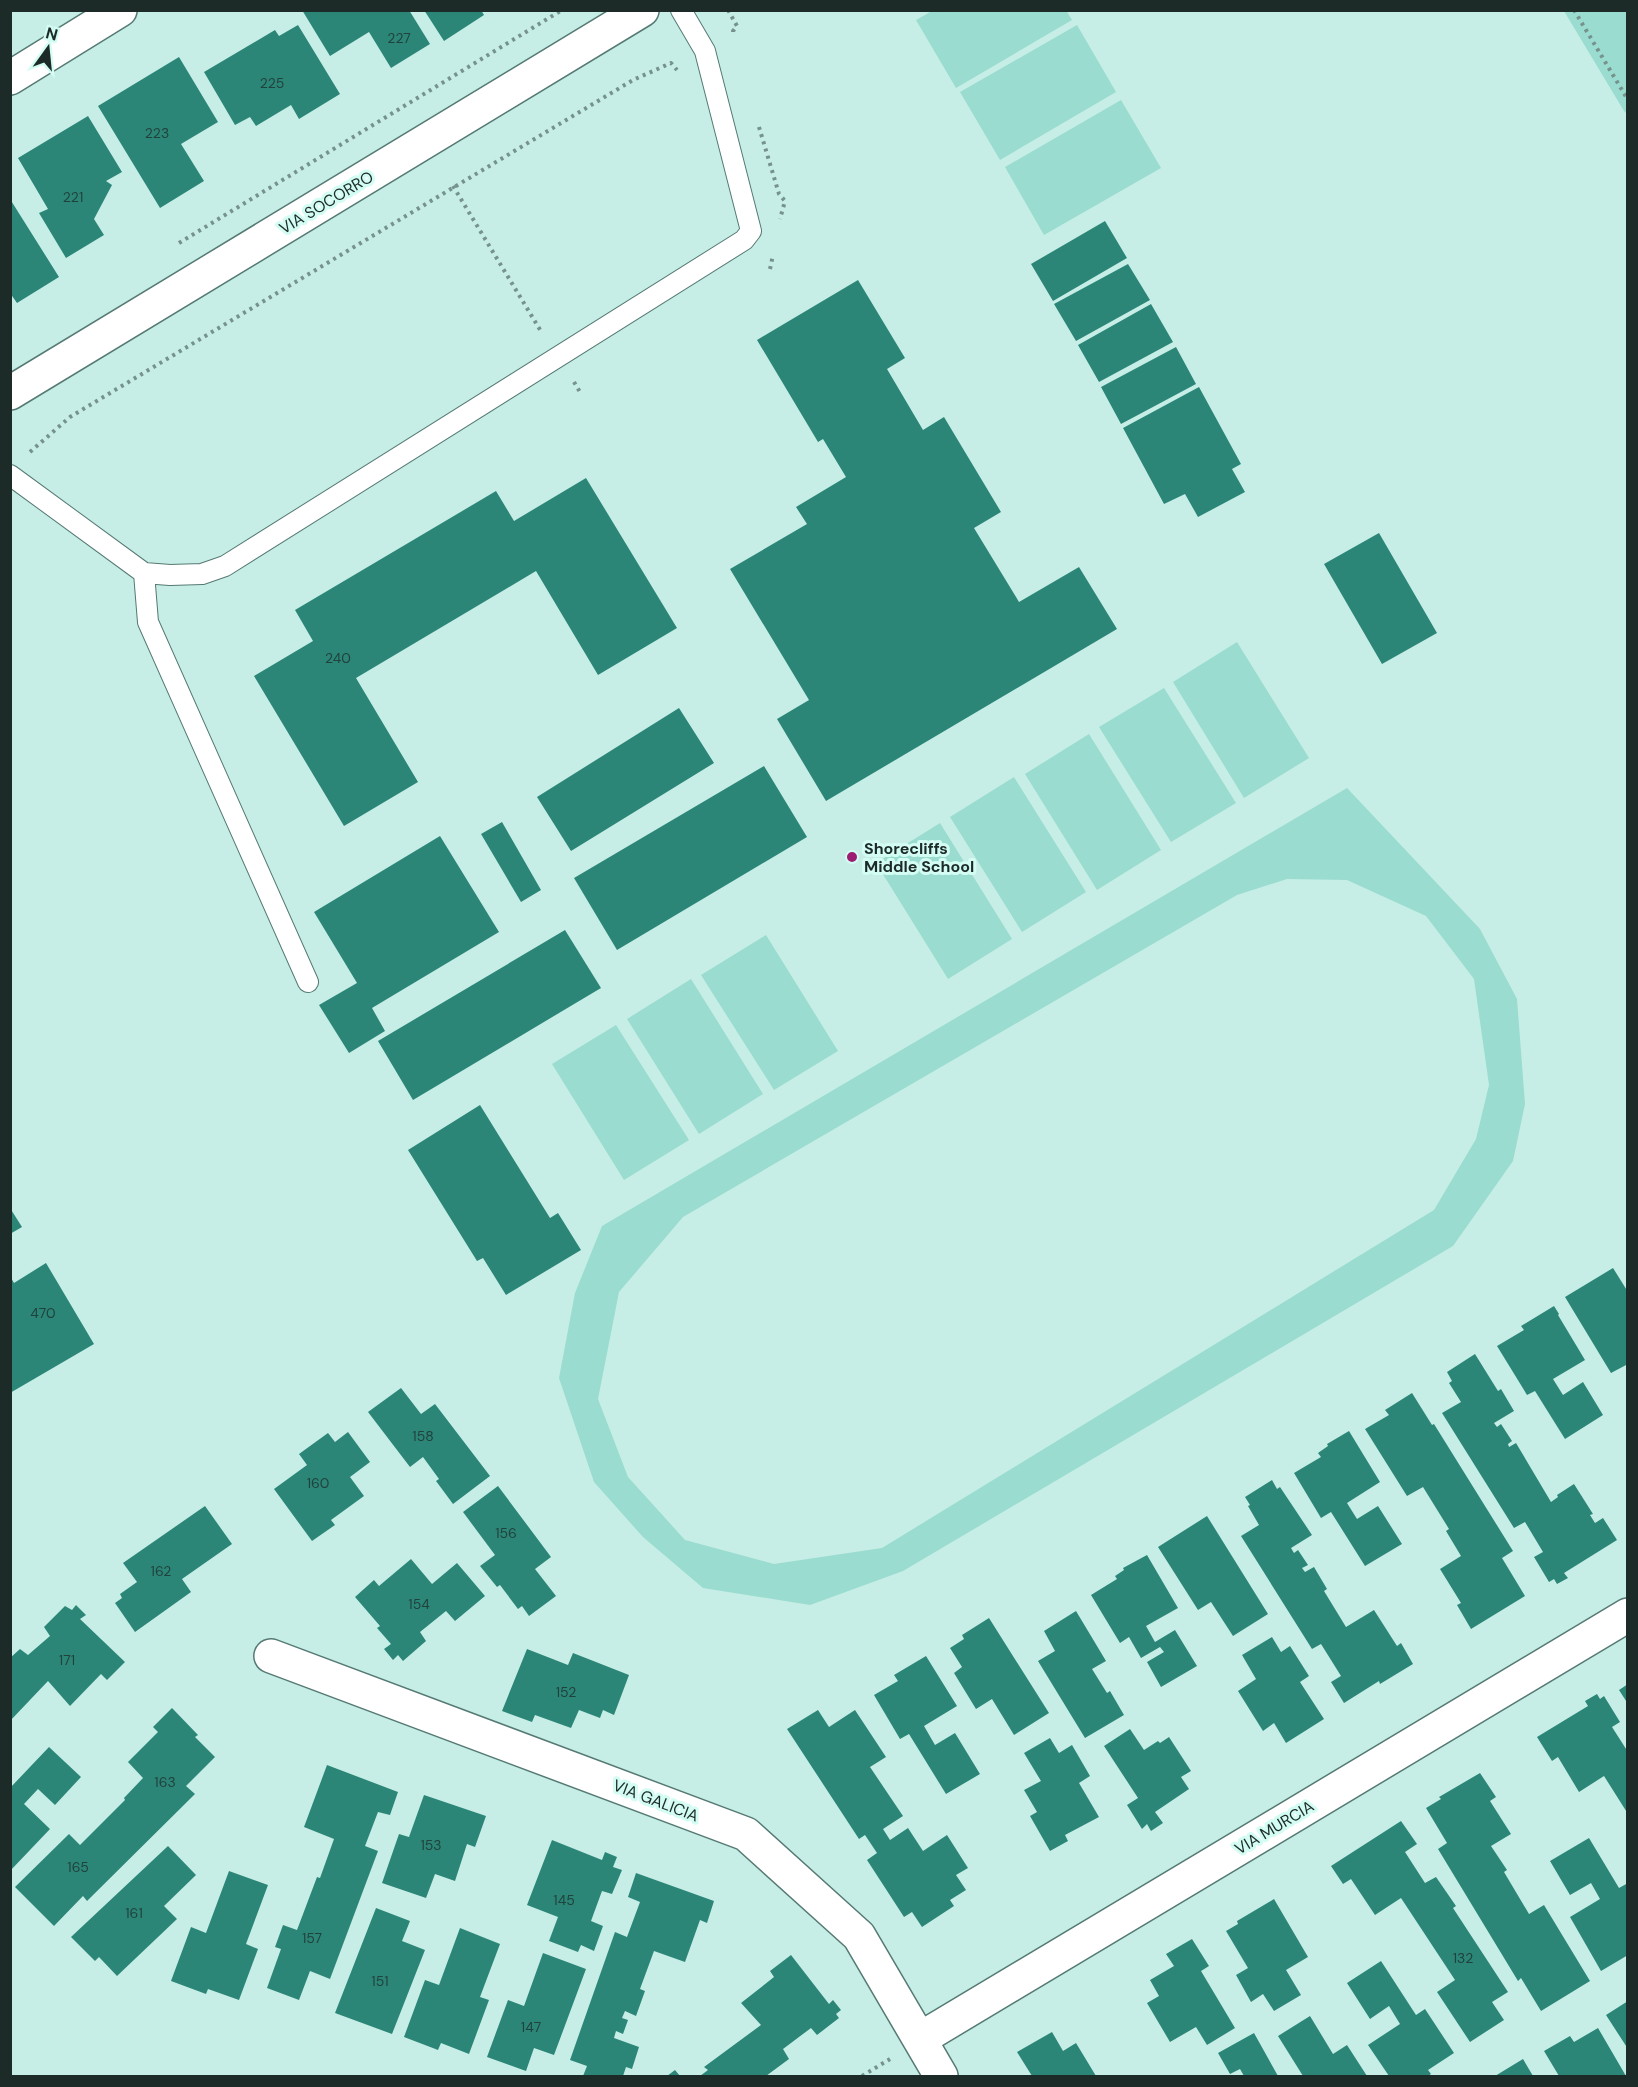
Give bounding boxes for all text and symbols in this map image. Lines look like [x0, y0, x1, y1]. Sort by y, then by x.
north arrow [18, 18, 78, 78]
text: N [43, 22, 60, 46]
house number: 227 [387, 29, 411, 47]
house number: 225 [260, 74, 284, 92]
house number: 223 [145, 124, 169, 142]
street label: VIA SOCORRO [275, 166, 377, 239]
house number: 221 [63, 188, 83, 206]
house number: 240 [325, 649, 351, 667]
place label: Shorecliffs Middle School [864, 838, 974, 877]
marker: Shorecliffs Middle School [845, 850, 859, 864]
house number: 470 [30, 1304, 56, 1322]
house number: 158 [412, 1427, 434, 1445]
house number: 160 [307, 1474, 329, 1492]
house number: 156 [495, 1524, 517, 1542]
house number: 162 [151, 1562, 171, 1580]
house number: 154 [408, 1595, 430, 1613]
house number: 171 [59, 1651, 75, 1669]
house number: 152 [556, 1683, 576, 1701]
house number: 163 [154, 1773, 176, 1791]
street label: VIA GALICIA [610, 1775, 702, 1827]
street label: VIA MURCIA [1231, 1795, 1318, 1859]
house number: 153 [420, 1836, 442, 1854]
house number: 165 [67, 1858, 89, 1876]
house number: 145 [553, 1891, 575, 1909]
house number: 161 [125, 1904, 143, 1922]
house number: 157 [302, 1929, 322, 1947]
house number: 132 [1453, 1949, 1473, 1967]
house number: 151 [371, 1972, 389, 1990]
house number: 147 [521, 2018, 541, 2036]

